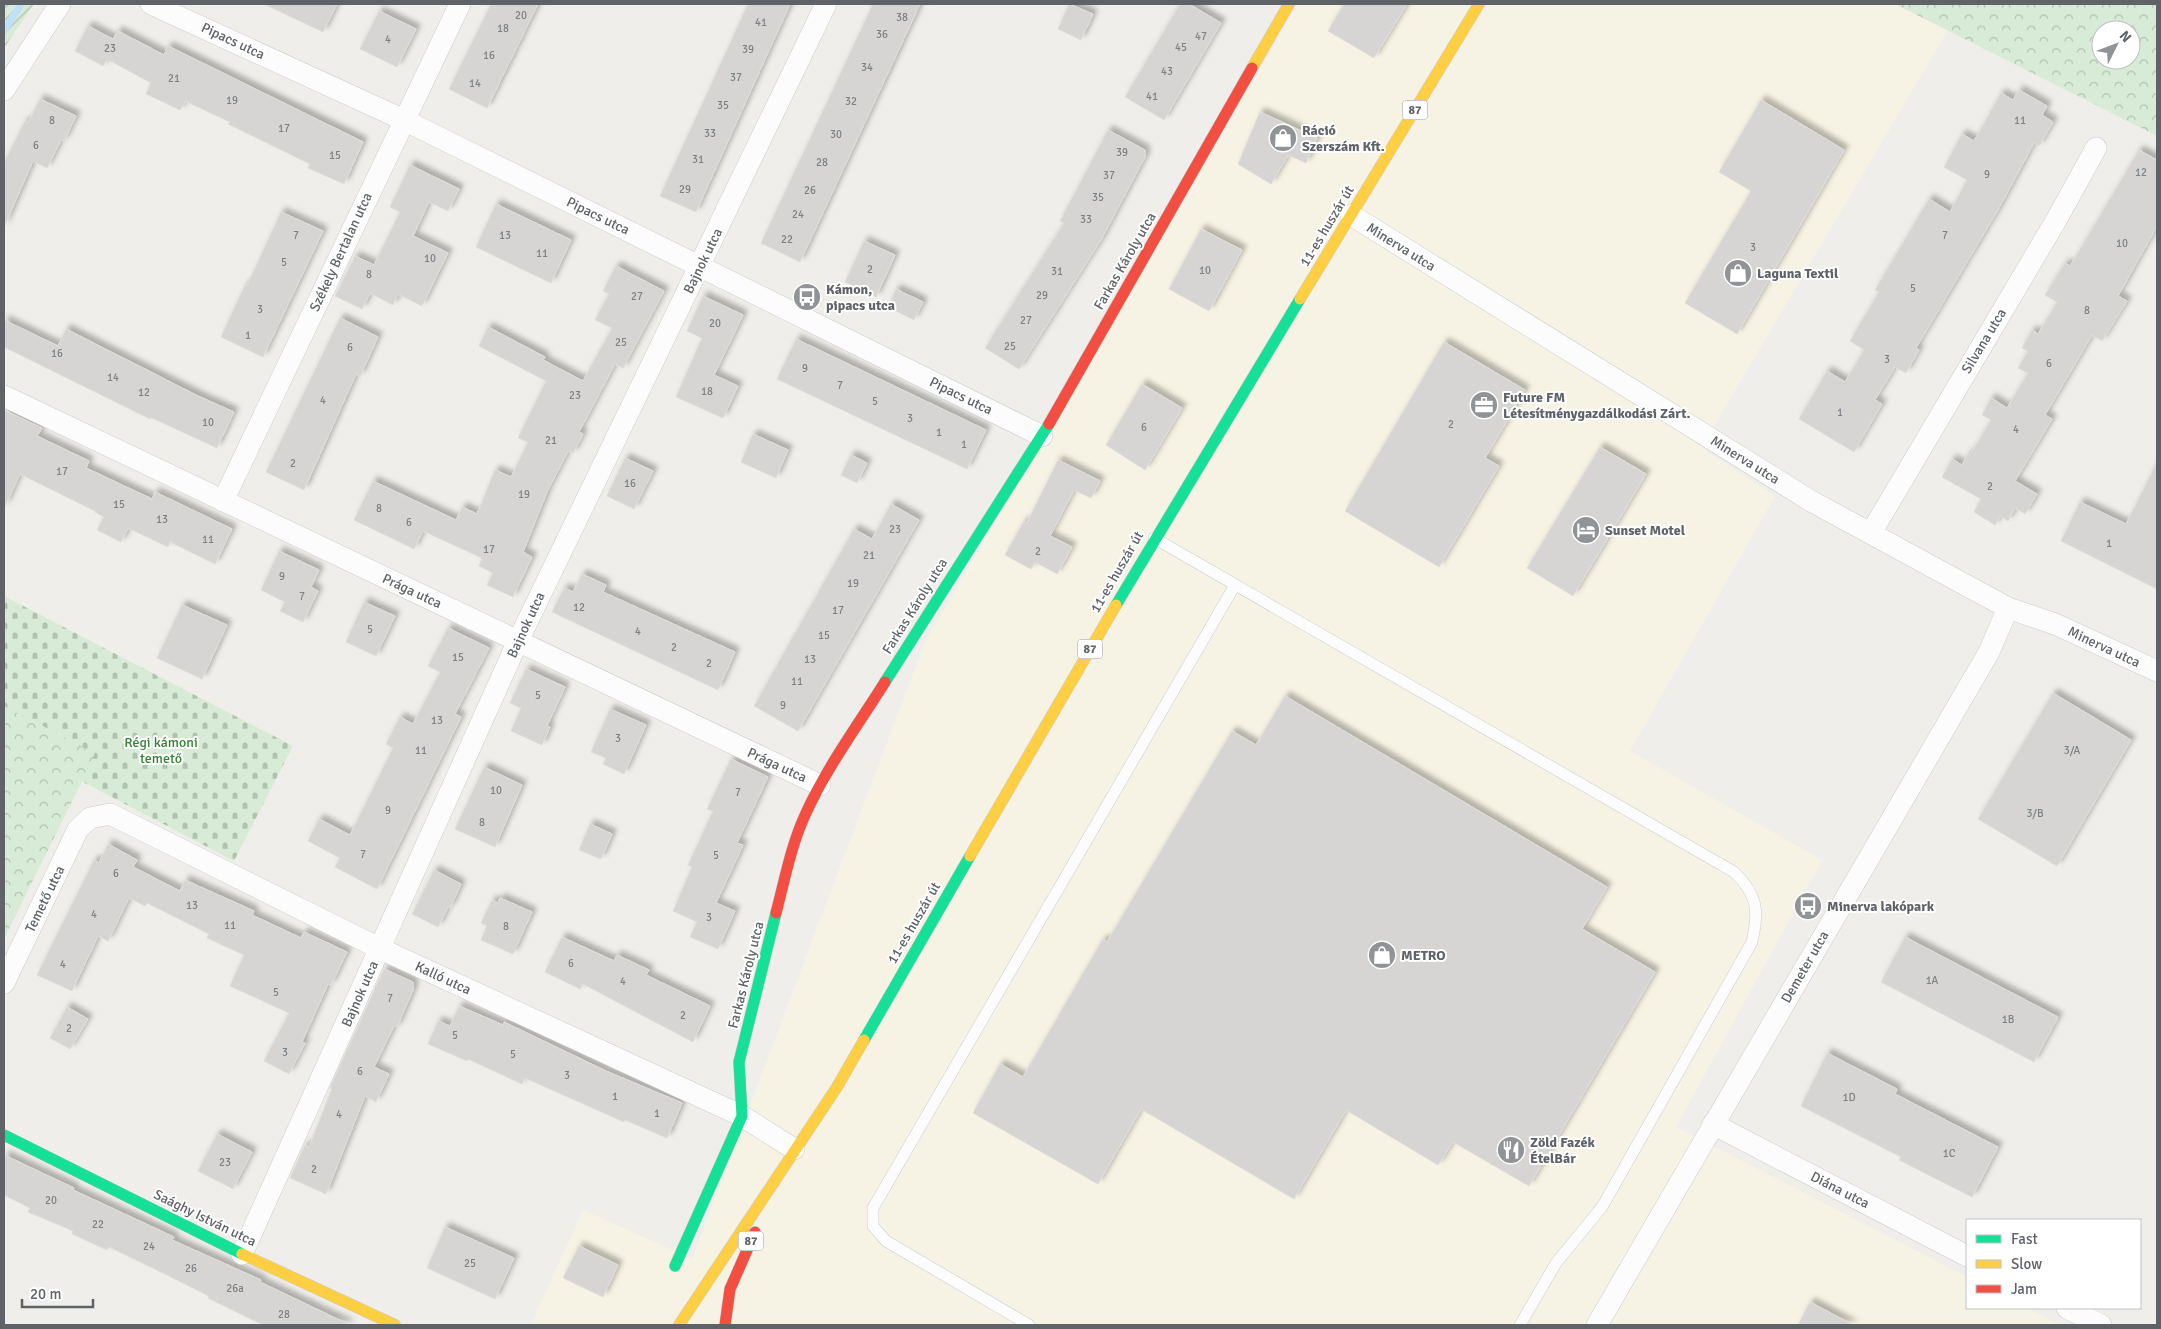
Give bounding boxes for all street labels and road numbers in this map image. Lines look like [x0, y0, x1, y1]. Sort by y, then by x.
street label: Pipacs utca [199, 19, 267, 63]
road number: 87 [1402, 100, 1428, 120]
street label: 11-es huszár út [1296, 182, 1358, 269]
street label: Székely Bertalan utca [306, 190, 376, 314]
street label: Pipacs utca [564, 193, 632, 239]
street label: Farkas Károly utca [1090, 209, 1160, 313]
street label: Minerva utca [1363, 219, 1439, 275]
street label: Bajnok utca [680, 226, 726, 296]
street label: Silvana utca [1958, 305, 2010, 377]
street label: Pipacs utca [927, 373, 995, 419]
street label: Minerva utca [1707, 432, 1783, 488]
street label: 11-es huszár út [1087, 528, 1147, 616]
street label: Farkas Károly utca [879, 555, 951, 657]
street label: Prága utca [380, 570, 444, 612]
street label: Bajnok utca [503, 589, 549, 661]
street label: Minerva utca [2065, 623, 2143, 671]
road number: 87 [1078, 640, 1102, 659]
street label: Prága utca [745, 744, 809, 786]
street label: Temető utca [22, 863, 68, 935]
street label: 11-es huszár út [884, 879, 944, 967]
street label: Farkas Károly utca [724, 920, 768, 1030]
street label: Demeter utca [1778, 928, 1832, 1006]
street label: Bajnok utca [338, 958, 382, 1030]
street label: Kalló utca [412, 958, 474, 998]
street label: Diána utca [1808, 1168, 1872, 1212]
street label: Saághy István utca [151, 1186, 259, 1250]
road number: 87 [738, 1232, 764, 1250]

